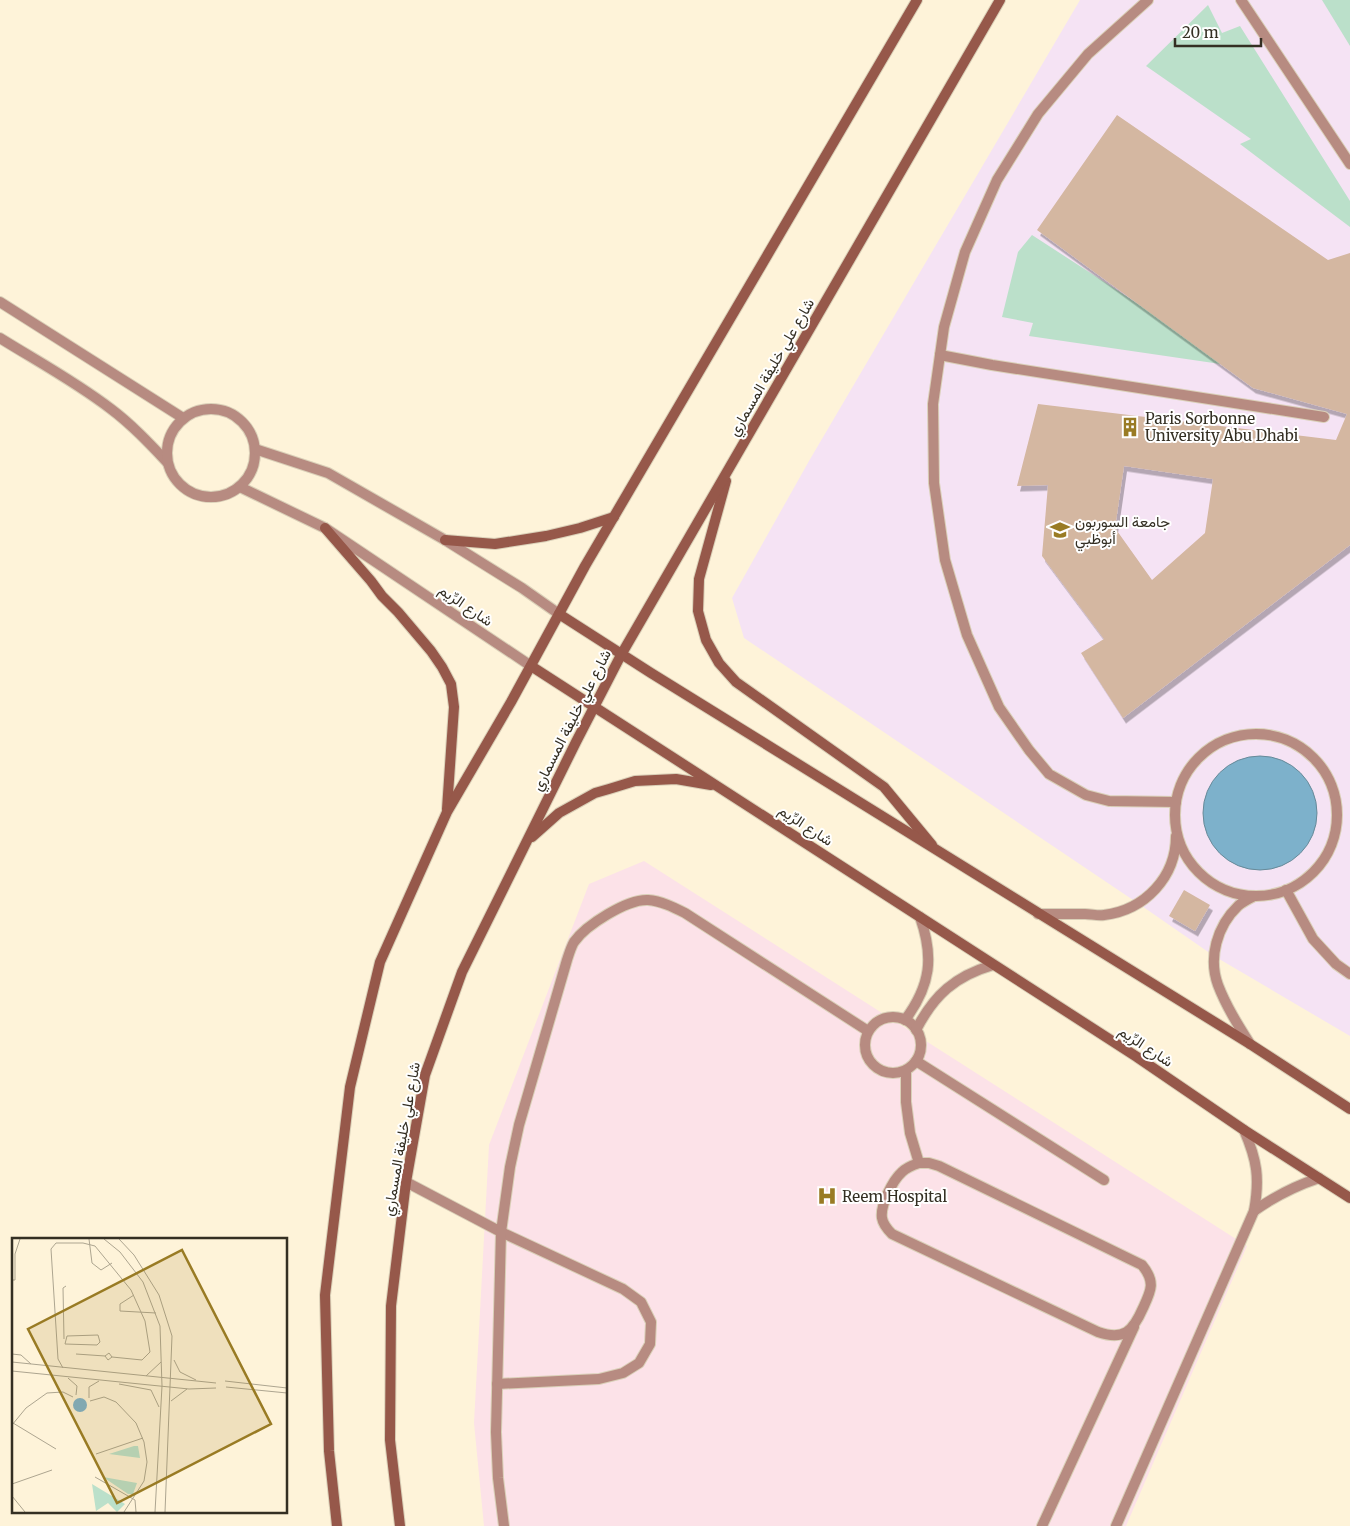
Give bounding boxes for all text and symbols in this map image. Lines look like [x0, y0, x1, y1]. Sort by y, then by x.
scale bar [1175, 15, 1261, 47]
text: 20 m [1182, 23, 1219, 42]
street label: شارع علي خليفة المسماري [724, 295, 822, 441]
place label: Paris Sorbonne University Abu Dhabi [1145, 409, 1299, 445]
building icon: Paris Sorbonne University Abu Dhabi [1119, 416, 1141, 438]
place label: جامعة السوربون أبوظبي [1075, 512, 1170, 552]
school or university icon: جامعة السوربون أبوظبي [1049, 519, 1071, 541]
street label: شارع الرِّيم [434, 580, 497, 632]
street label: شارع علي خليفة المسماري [527, 646, 619, 796]
street label: شارع الرِّيم [774, 800, 837, 851]
street label: شارع الرِّيم [1114, 1021, 1177, 1072]
street label: شارع علي خليفة المسماري [378, 1060, 428, 1218]
hospital icon: Reem Hospital [816, 1185, 838, 1207]
place label: Reem Hospital [842, 1187, 947, 1206]
inset map [12, 1238, 288, 1514]

